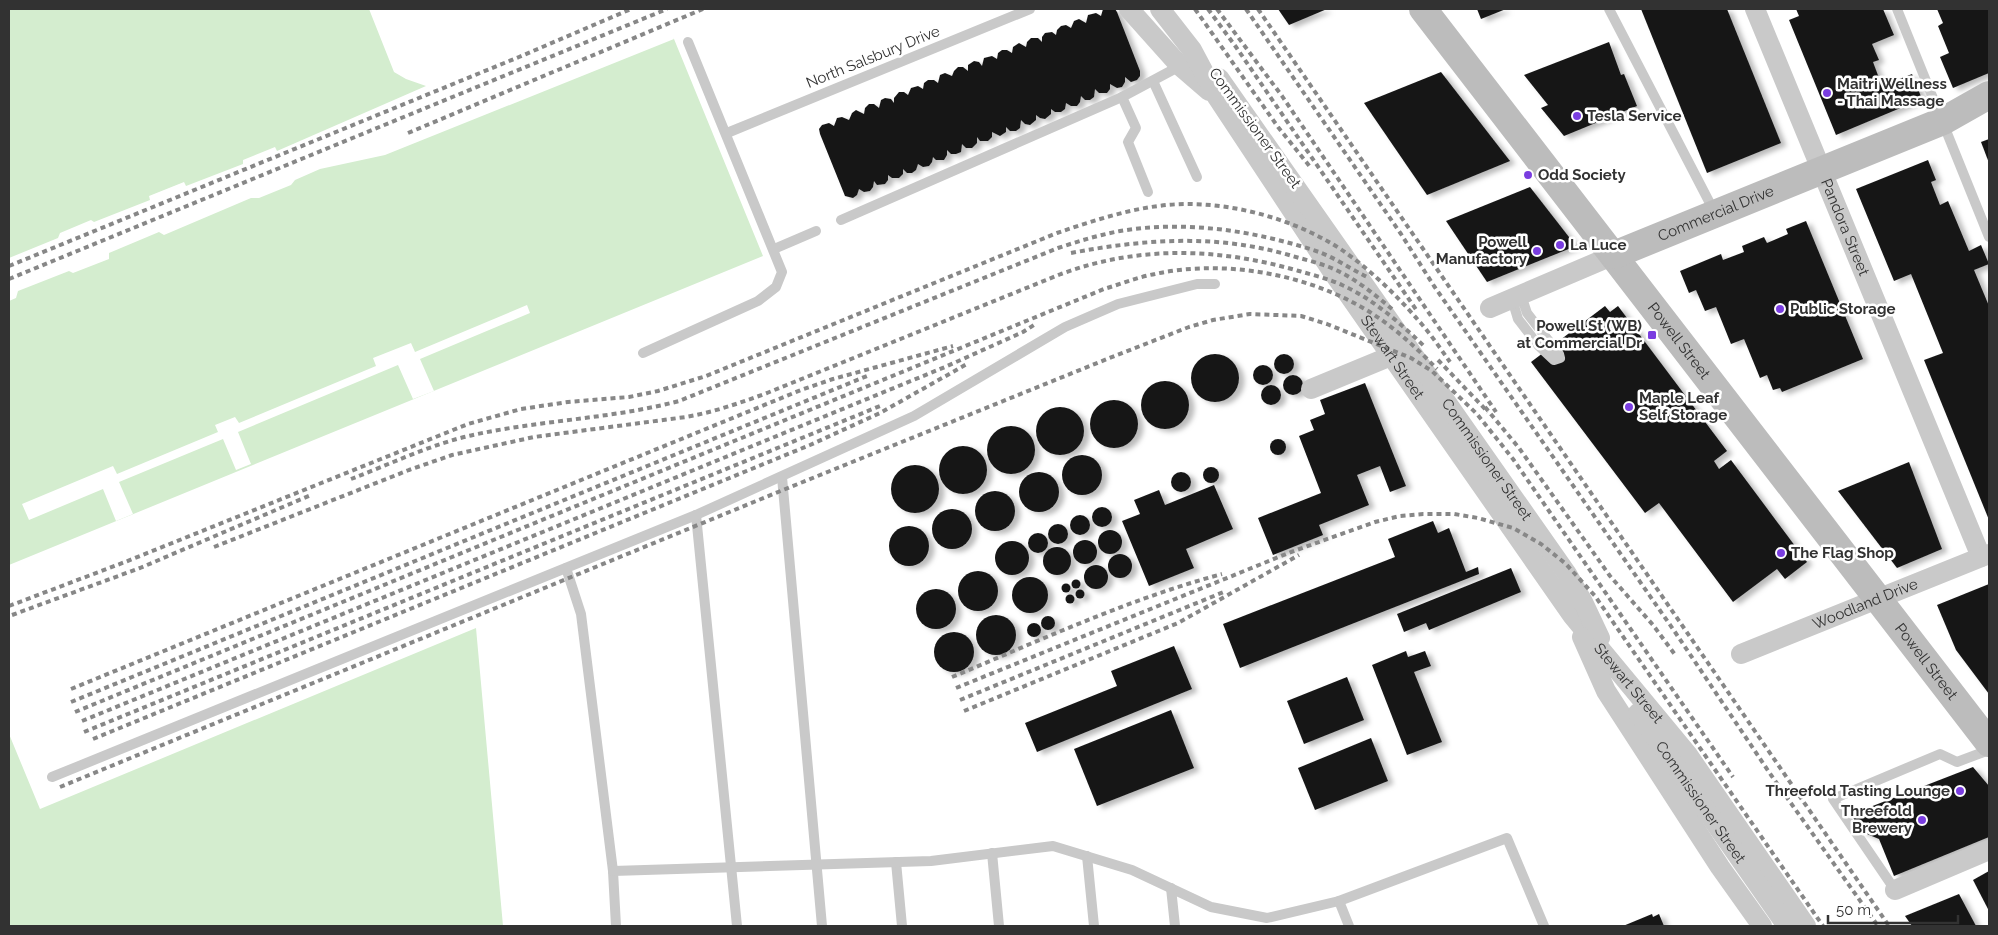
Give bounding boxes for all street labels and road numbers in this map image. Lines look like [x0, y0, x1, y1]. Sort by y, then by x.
street label: North Salsbury Drive [804, 22, 943, 92]
street label: Commissioner Street [1205, 64, 1305, 192]
street label: Pandora Street [1817, 176, 1873, 278]
street label: Commercial Drive [1655, 182, 1777, 245]
street label: Powell Street [1644, 299, 1714, 383]
street label: Stewart Street [1357, 312, 1428, 403]
street label: Commissioner Street [1438, 395, 1536, 524]
street label: Woodland Drive [1810, 575, 1921, 633]
street label: Powell Street [1891, 620, 1961, 703]
street label: Stewart Street [1590, 640, 1667, 727]
street label: Commissioner Street [1652, 738, 1749, 867]

